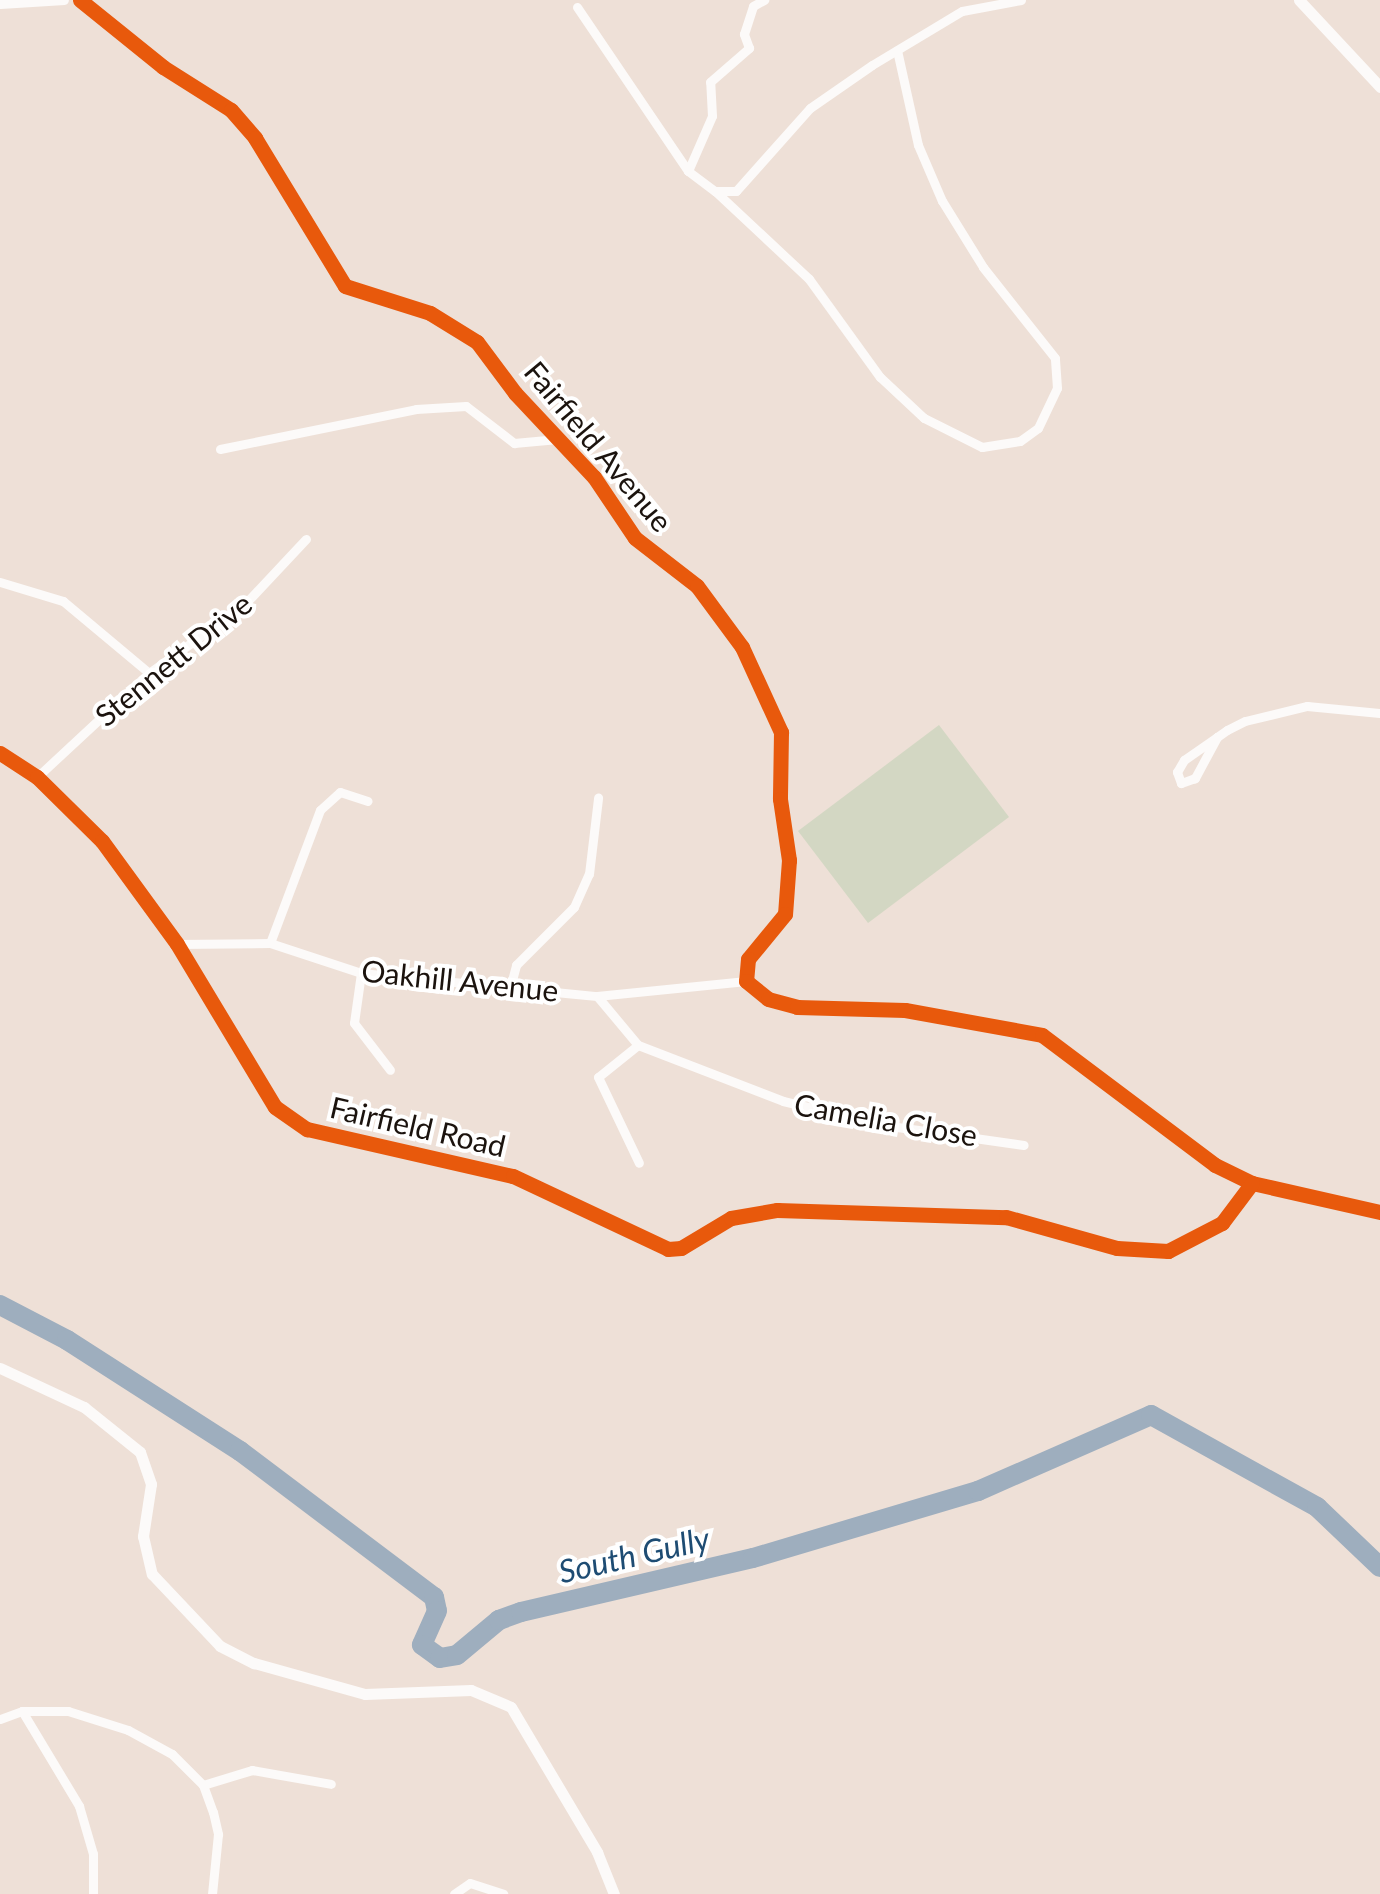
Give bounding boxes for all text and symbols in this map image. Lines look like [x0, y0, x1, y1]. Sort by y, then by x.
street label: Fairfield Avenue [517, 353, 681, 539]
street label: Stennett Drive [87, 585, 259, 733]
street label: Oakhill Avenue [359, 952, 561, 1008]
street label: Camelia Close [792, 1085, 980, 1153]
street label: Fairfield Road [327, 1088, 509, 1164]
water label: South Gully [555, 1519, 713, 1591]

